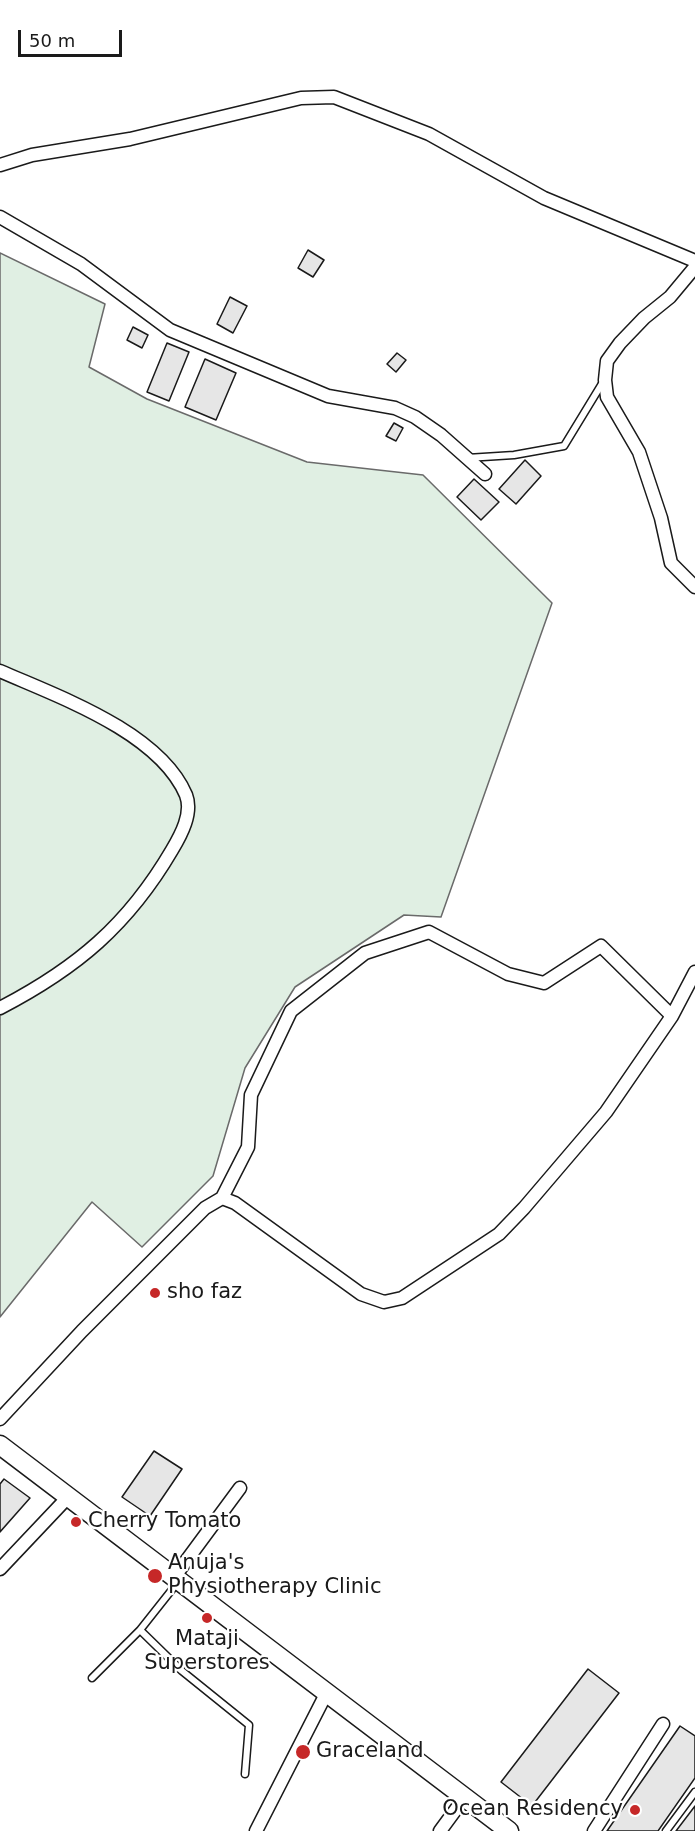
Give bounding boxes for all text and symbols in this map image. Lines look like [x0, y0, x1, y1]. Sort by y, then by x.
scale bar [21, 18, 124, 56]
text: 50 m [29, 30, 75, 51]
place label: sho faz [167, 1280, 242, 1306]
marker: sho faz [148, 1286, 162, 1300]
place label: Cherry Tomato [88, 1509, 241, 1535]
marker: Cherry Tomato [69, 1515, 83, 1529]
place label: Anuja's Physiotherapy Clinic [168, 1551, 381, 1601]
marker: Anuja's Physiotherapy Clinic [146, 1567, 164, 1585]
marker: Mataji Superstores [200, 1611, 214, 1625]
place label: Mataji Superstores [144, 1627, 270, 1677]
place label: Graceland [316, 1739, 424, 1765]
marker: Graceland [294, 1743, 312, 1761]
place label: Ocean Residency [442, 1797, 623, 1823]
marker: Ocean Residency [628, 1803, 642, 1817]

